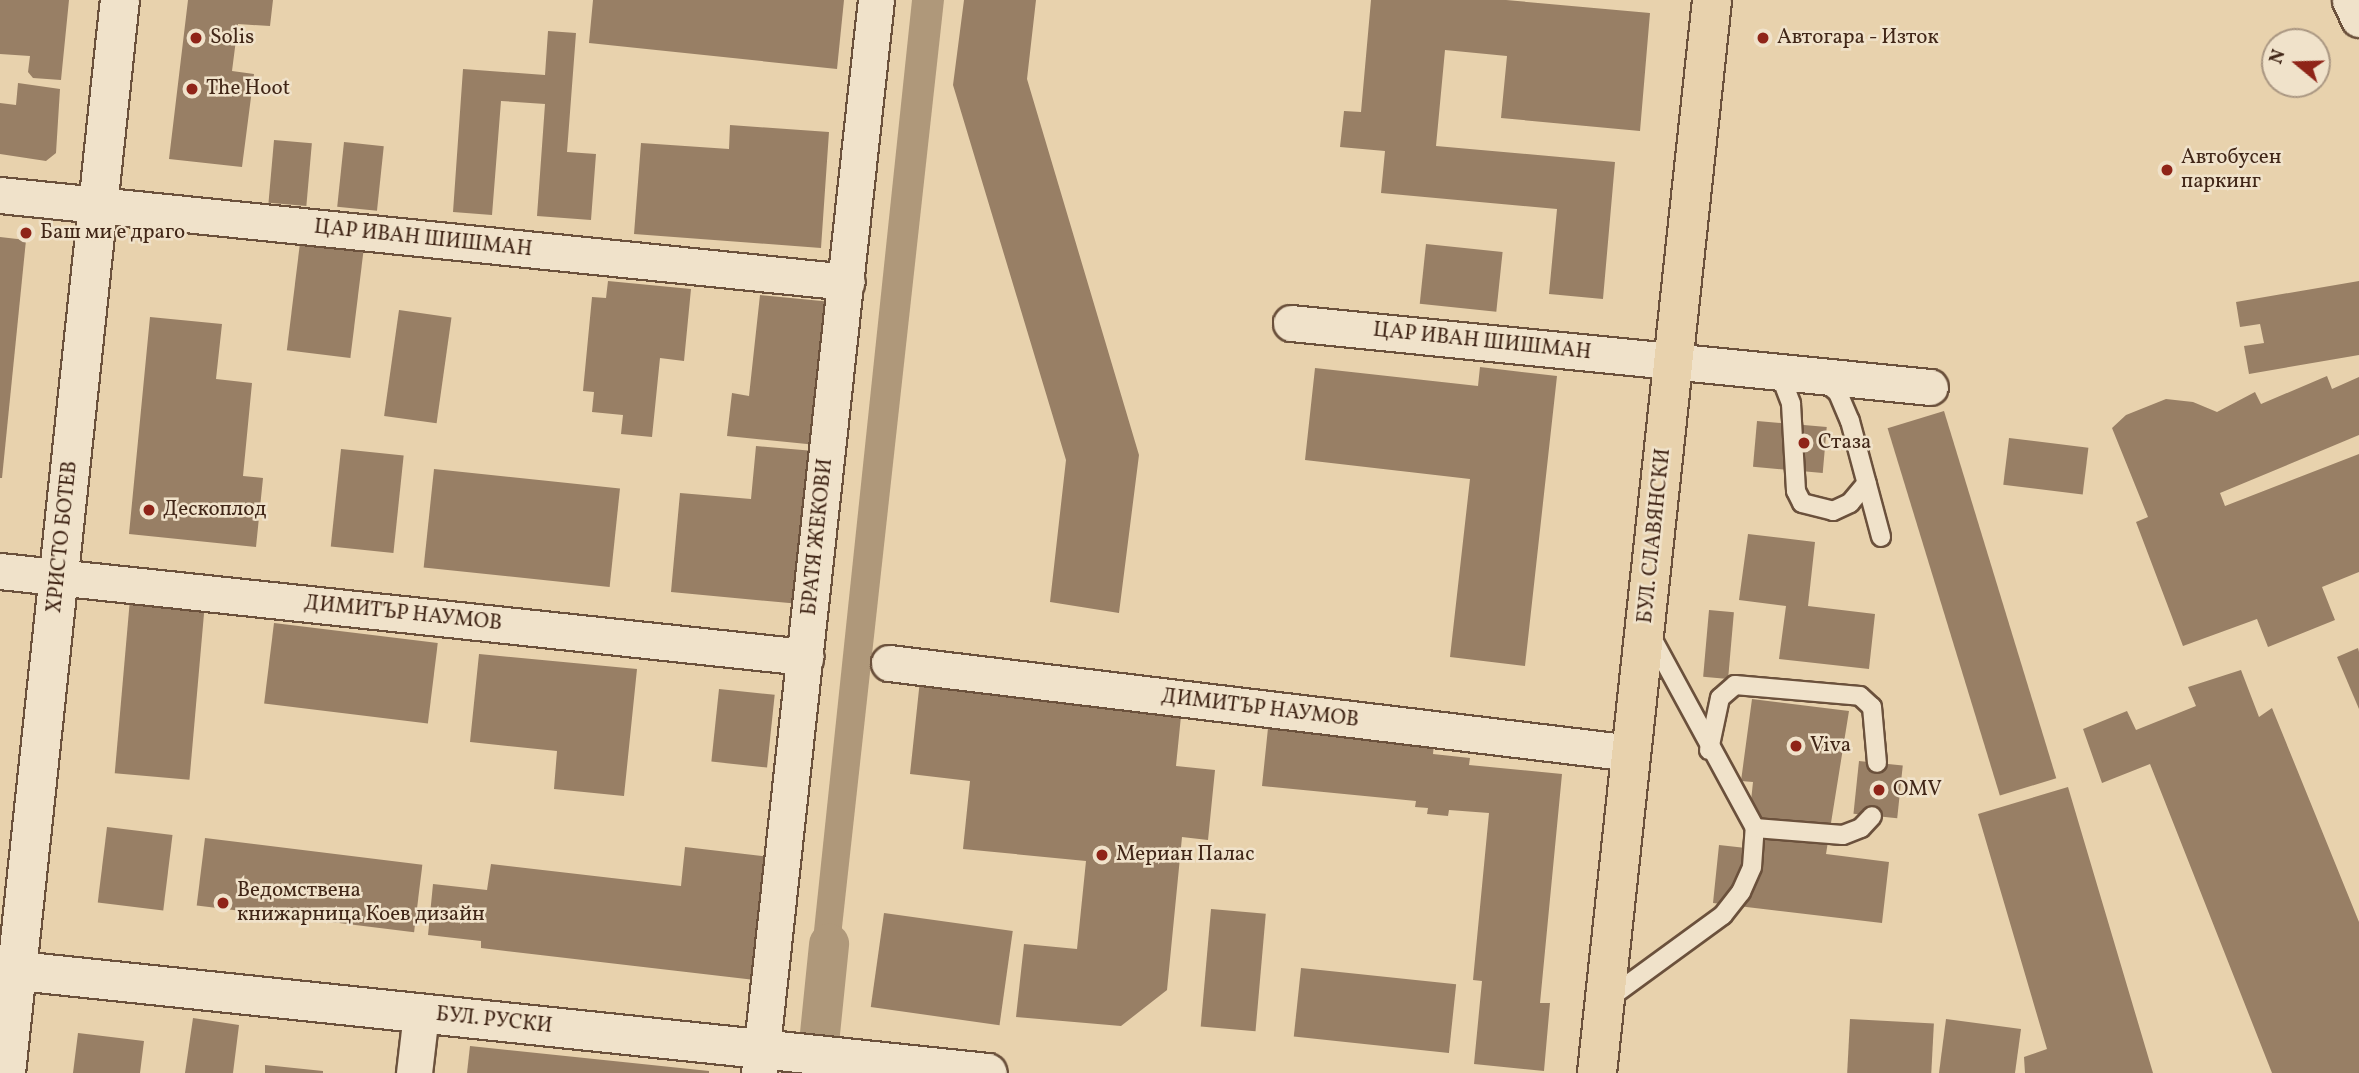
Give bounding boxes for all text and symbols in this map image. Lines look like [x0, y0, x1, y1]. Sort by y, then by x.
place label: Solis [210, 25, 254, 51]
place label: Автогара - Изток [1777, 25, 1940, 51]
north arrow [2261, 28, 2331, 98]
marker: Solis [188, 30, 204, 46]
marker: Автогара - Изток [1755, 30, 1771, 46]
text: N [2263, 46, 2293, 68]
place label: The Hoot [206, 76, 290, 102]
marker: The Hoot [184, 81, 200, 97]
place label: Автобусен паркинг [2181, 145, 2282, 195]
marker: Автобусен паркинг [2159, 162, 2175, 178]
street label: ЦАР ИВАН ШИШМАН [313, 215, 533, 263]
place label: Баш ми е драго [40, 220, 185, 246]
marker: Баш ми е драго [18, 225, 34, 241]
street label: ЦАР ИВАН ШИШМАН [1372, 318, 1592, 366]
place label: Стаза [1818, 430, 1872, 456]
marker: Стаза [1796, 435, 1812, 451]
street label: БУЛ. СЛАВЯНСКИ [1633, 447, 1677, 625]
street label: БРАТЯ ЖЕКОВИ [797, 457, 839, 617]
street label: ХРИСТО БОТЕВ [42, 460, 84, 614]
place label: Дескоплод [163, 497, 266, 523]
marker: Дескоплод [141, 502, 157, 518]
street label: ДИМИТЪР НАУМОВ [303, 591, 503, 637]
street label: ДИМИТЪР НАУМОВ [1160, 684, 1360, 734]
place label: Viva [1810, 733, 1851, 759]
marker: Viva [1788, 738, 1804, 754]
place label: OMV [1893, 777, 1942, 803]
marker: OMV [1871, 782, 1887, 798]
place label: Мериан Палас [1116, 842, 1255, 868]
marker: Мериан Палас [1094, 847, 1110, 863]
place label: Ведомствена книжарница Коев дизайн [237, 878, 485, 928]
marker: Ведомствена книжарница Коев дизайн [215, 895, 231, 911]
street label: БУЛ. РУСКИ [435, 1002, 553, 1040]

